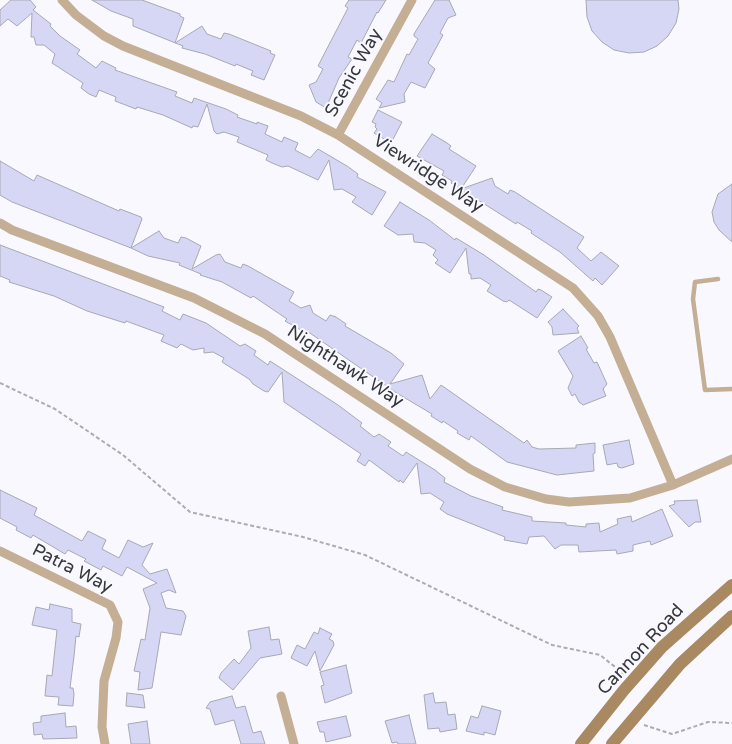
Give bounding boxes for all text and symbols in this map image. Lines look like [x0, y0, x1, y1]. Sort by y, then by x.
street label: Scenic Way [321, 25, 387, 121]
street label: Viewridge Way [369, 130, 487, 218]
street label: Nighthawk Way [283, 321, 407, 413]
street label: Patra Way [28, 540, 116, 598]
street label: Cannon Road [593, 600, 689, 700]

